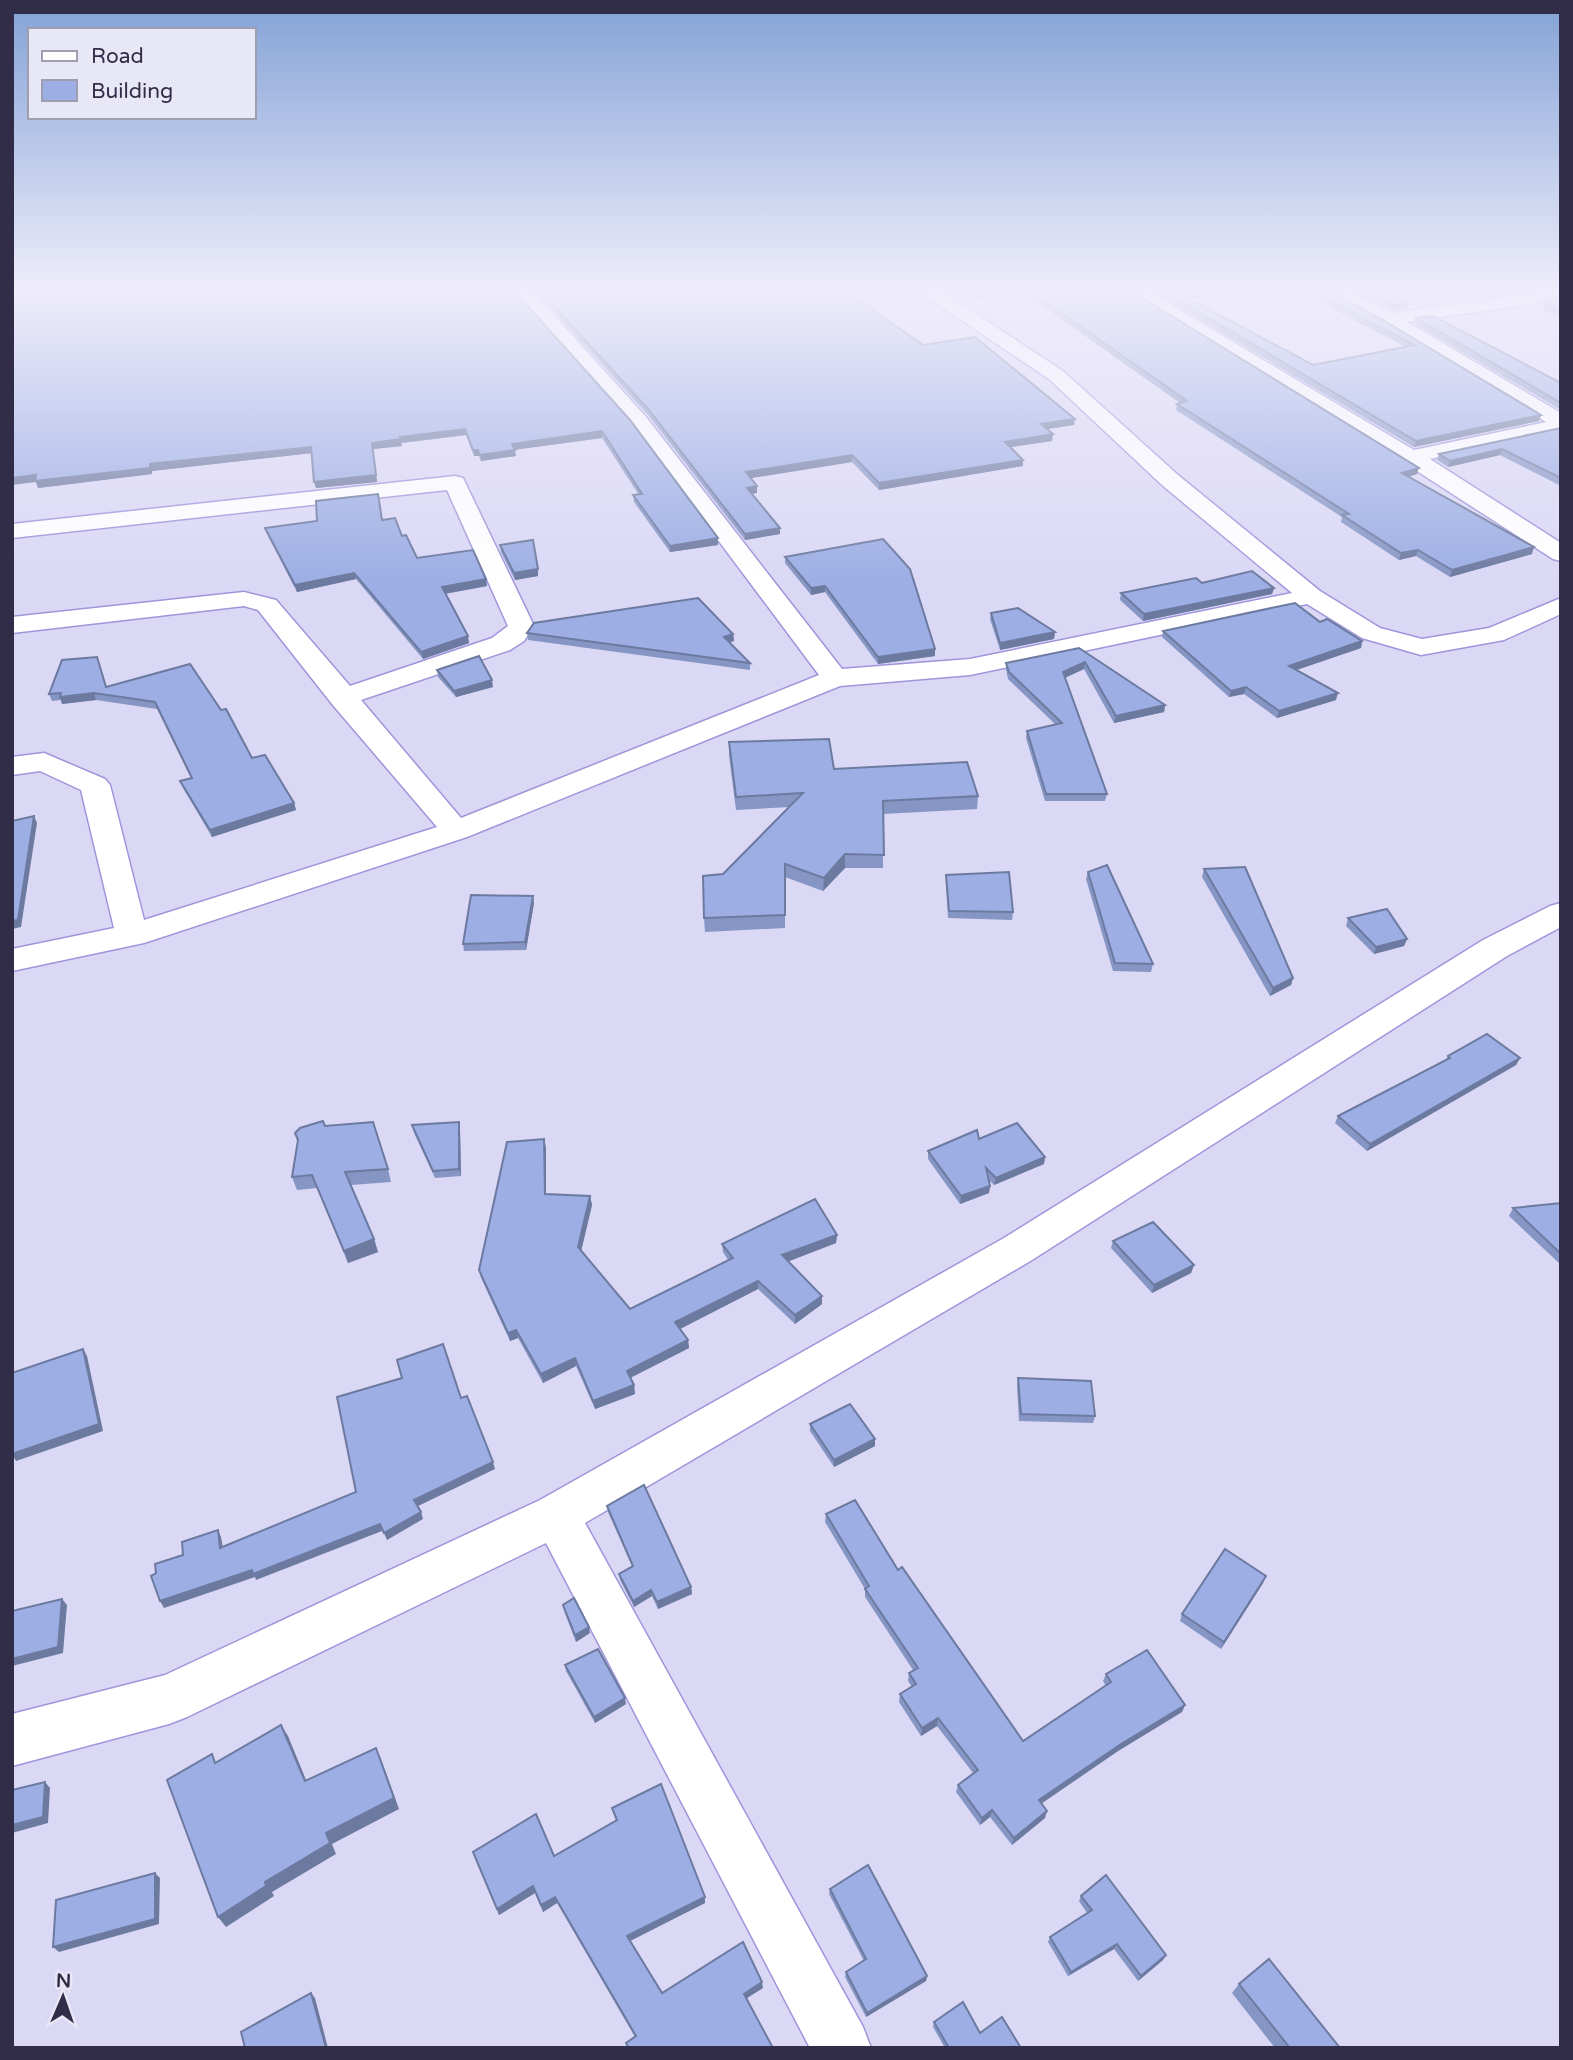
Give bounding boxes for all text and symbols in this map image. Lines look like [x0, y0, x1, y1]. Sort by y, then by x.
legend [28, 28, 256, 119]
text: Road [91, 44, 144, 69]
text: Building [91, 79, 173, 104]
north arrow [28, 1962, 98, 2032]
text: N [56, 1970, 72, 1992]

